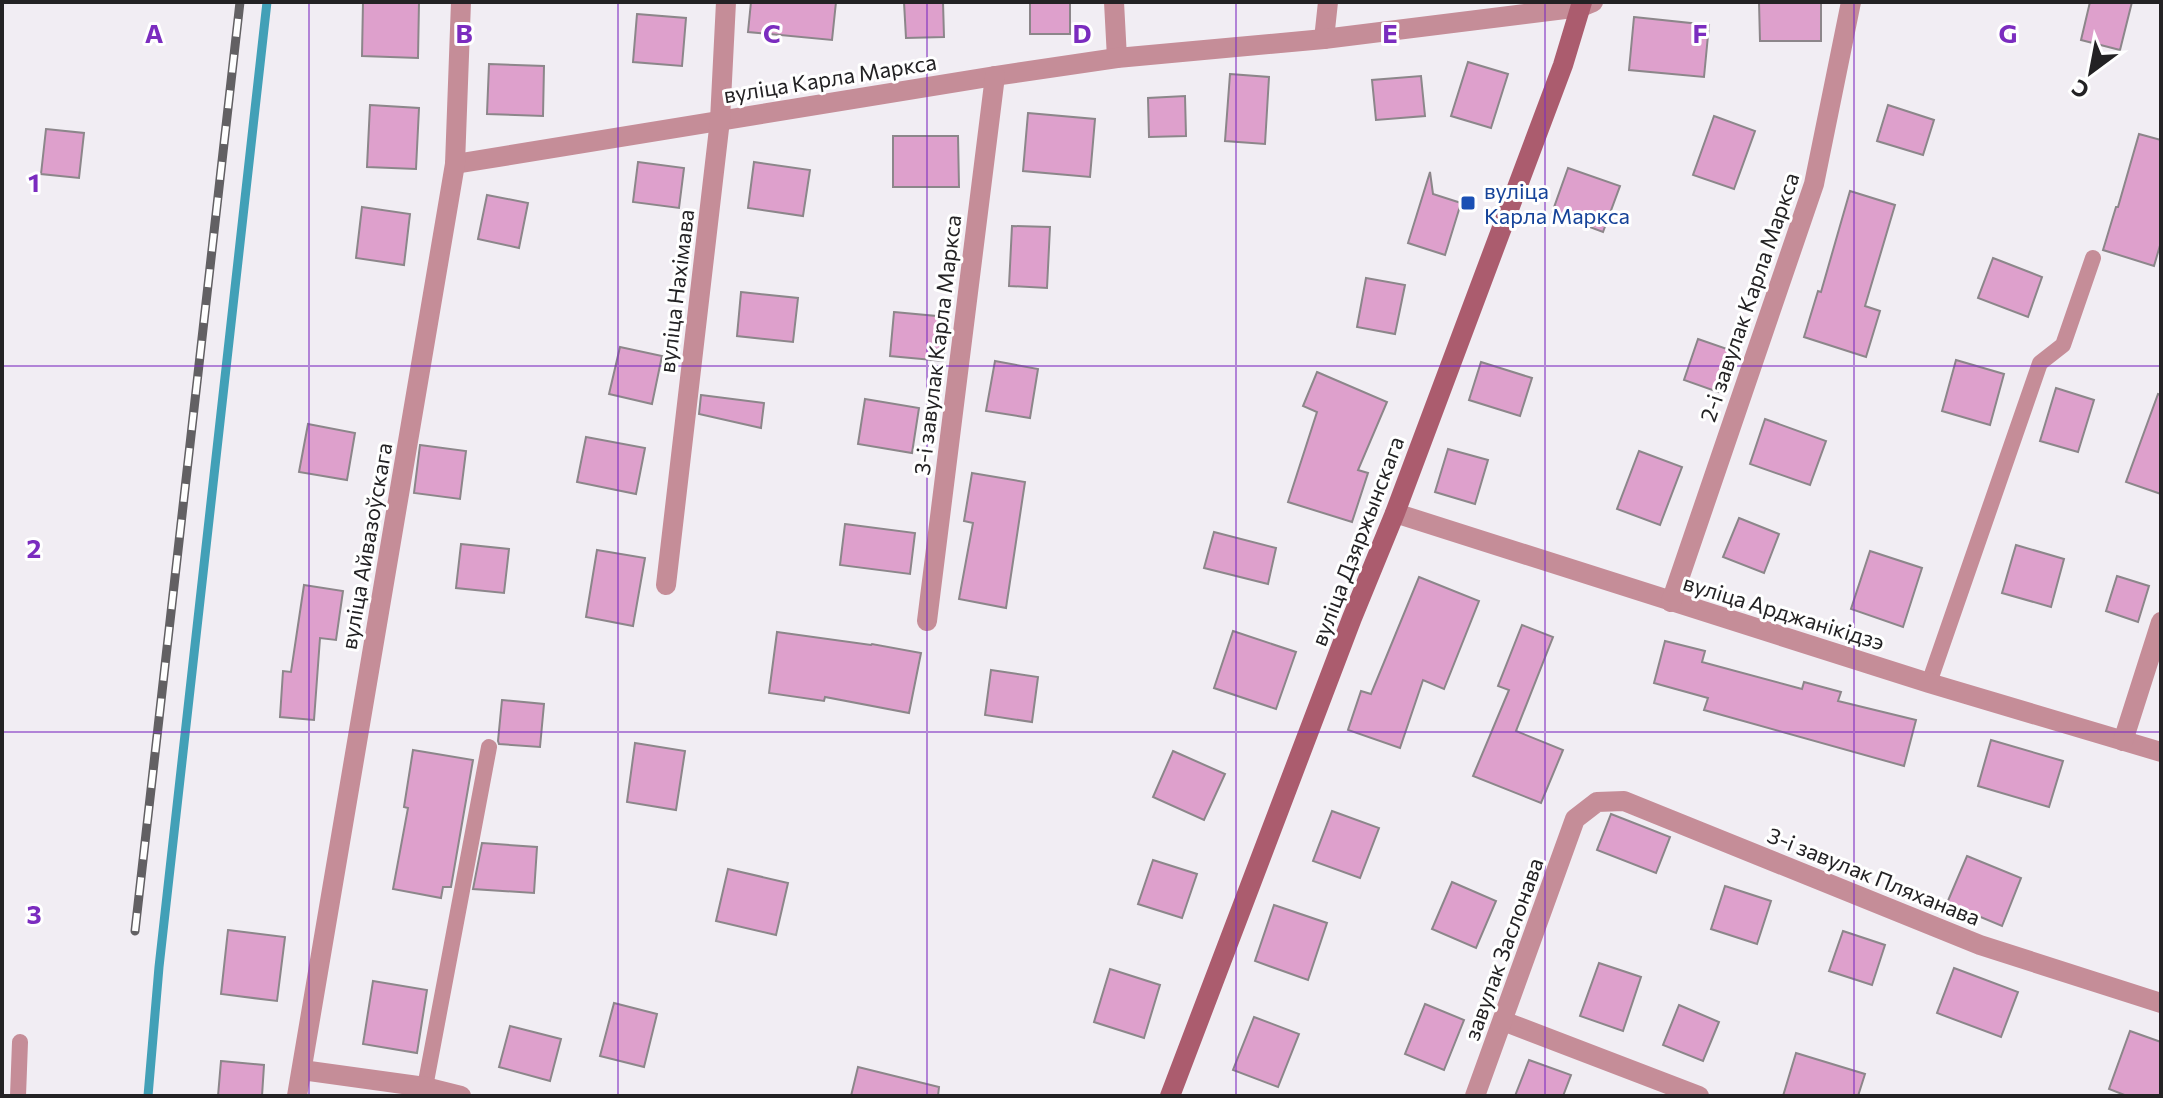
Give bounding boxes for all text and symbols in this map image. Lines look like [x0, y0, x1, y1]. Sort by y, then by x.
text: A [145, 17, 164, 48]
text: B [455, 17, 473, 48]
text: C [763, 17, 781, 48]
text: D [1072, 17, 1092, 48]
text: E [1382, 17, 1398, 48]
text: F [1692, 17, 1708, 48]
text: G [1999, 17, 2017, 48]
north arrow [2051, 32, 2131, 112]
street label: вуліца Карла Маркса [722, 48, 938, 108]
text: С [2067, 74, 2094, 105]
text: 1 [28, 166, 40, 197]
street label: 2-і завулак Карла Маркса [1694, 169, 1804, 425]
place label: вуліца Карла Маркса [1484, 177, 1630, 229]
marker: вуліца Карла Маркса [1459, 194, 1477, 212]
street label: вуліца Нахімава [653, 208, 699, 374]
street label: 3-і завулак Карла Маркса [908, 213, 966, 477]
street label: вуліца Дзяржынскага [1305, 433, 1409, 649]
street label: вуліца Айвазоўскага [335, 441, 397, 651]
text: 2 [27, 532, 41, 563]
street label: вуліца Арджанікідзэ [1680, 569, 1888, 655]
street label: 3-і завулак Пляханава [1764, 821, 1984, 931]
street label: завулак Заслонава [1457, 854, 1549, 1044]
text: 3 [26, 898, 42, 929]

